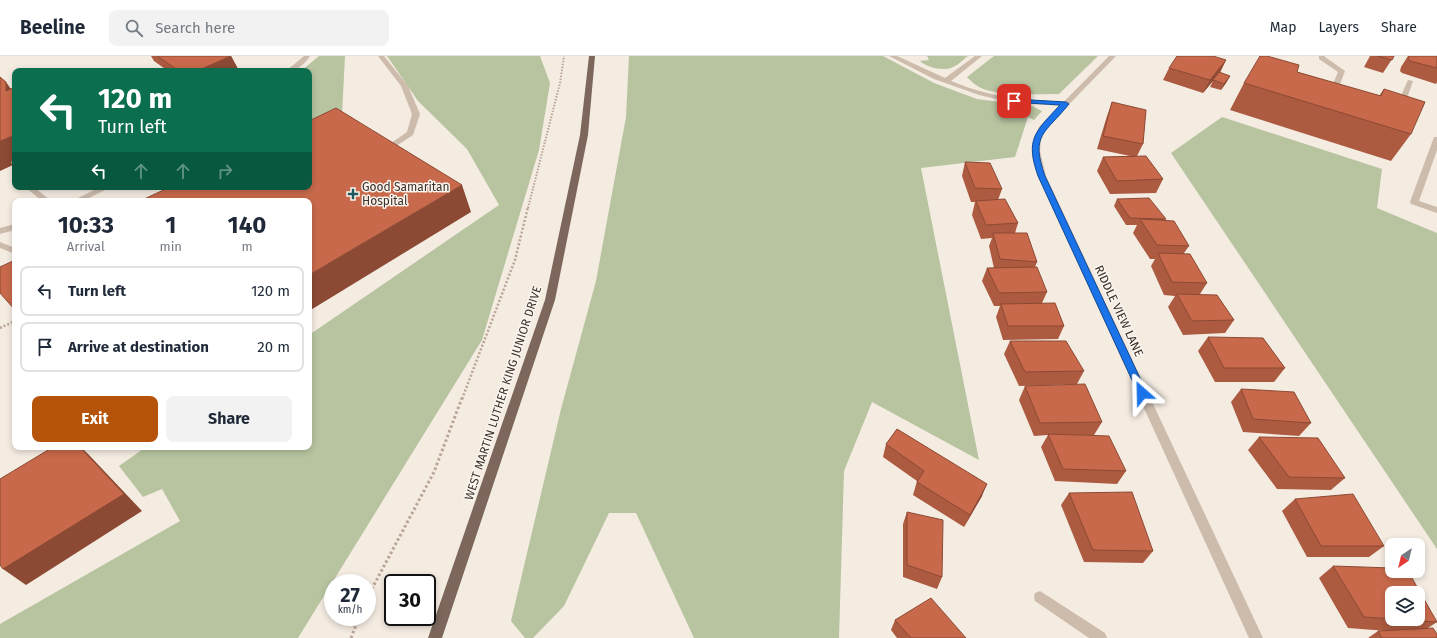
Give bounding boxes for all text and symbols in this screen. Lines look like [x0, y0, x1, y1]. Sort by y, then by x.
search box [109, 10, 389, 46]
text: Beeline [20, 16, 85, 39]
icon: search [123, 17, 145, 39]
text: Search here [155, 19, 235, 37]
text: Map [1270, 19, 1296, 36]
text: Layers [1318, 19, 1359, 36]
text: Share [1381, 19, 1417, 36]
text: 120 m [98, 82, 172, 115]
icon: left [32, 84, 84, 136]
pin [997, 84, 1031, 118]
icon: arrive [1003, 90, 1025, 112]
text: Turn left [98, 116, 167, 138]
icon: left [88, 160, 110, 182]
icon: ahead [130, 160, 152, 182]
icon: ahead [172, 160, 194, 182]
icon: right [214, 160, 236, 182]
place label: Good Samaritan Hospital [362, 180, 450, 208]
marker: Good Samaritan Hospital [347, 188, 359, 200]
text: 10:33 [58, 211, 114, 239]
text: 1 [165, 211, 176, 239]
text: 140 [228, 211, 266, 239]
text: Arrival [67, 239, 105, 254]
text: min [160, 239, 182, 254]
text: m [241, 239, 253, 254]
street label: RIDDLE VIEW LANE [1092, 263, 1146, 359]
icon: left [34, 280, 56, 302]
text: Turn left [68, 282, 126, 300]
text: 120 m [251, 282, 290, 300]
street label: WEST MARTIN LUTHER KING JUNIOR DRIVE [462, 284, 544, 502]
icon: arrive [34, 336, 56, 358]
text: Arrive at destination [68, 338, 209, 356]
text: 20 m [257, 338, 290, 356]
position arrow [1121, 372, 1163, 414]
button: Exit [32, 396, 158, 442]
button: Share [166, 396, 292, 442]
north arrow [1385, 538, 1425, 578]
map controls [1385, 538, 1425, 626]
speed limit sign: 30 [384, 574, 436, 626]
text: 27 [340, 583, 360, 607]
button: layers [1385, 586, 1425, 626]
text: km/h [338, 604, 362, 616]

